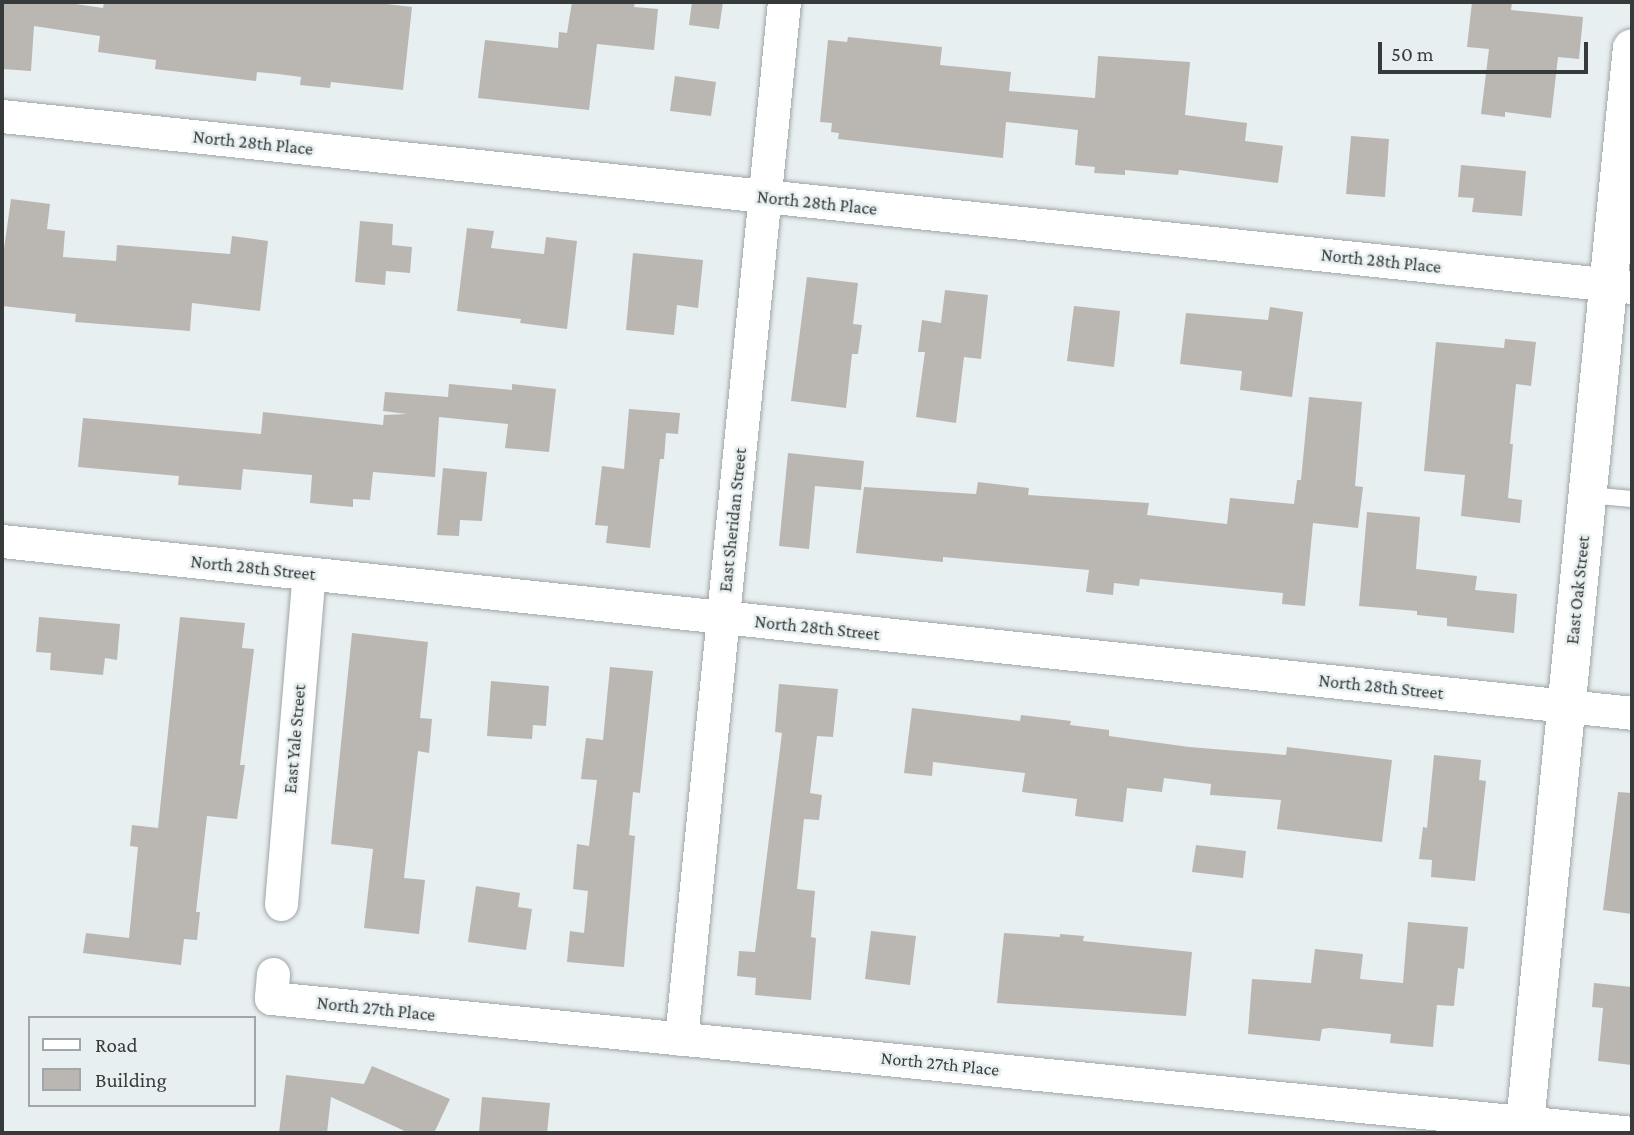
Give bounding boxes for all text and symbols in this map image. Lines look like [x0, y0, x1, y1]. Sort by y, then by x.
scale bar [1382, 28, 1592, 72]
text: 50 m [1391, 42, 1434, 66]
street label: North 28th Place [192, 126, 314, 160]
street label: North 28th Place [756, 186, 878, 220]
street label: North 28th Place [1320, 244, 1442, 278]
street label: East Sheridan Street [715, 447, 751, 593]
street label: East Oak Street [1562, 535, 1594, 645]
street label: North 28th Street [190, 551, 316, 585]
street label: North 28th Street [754, 611, 880, 645]
street label: North 28th Street [1318, 670, 1444, 704]
street label: East Yale Street [279, 684, 311, 794]
street label: North 27th Place [316, 992, 436, 1026]
legend [28, 1016, 256, 1107]
text: Road [95, 1033, 138, 1057]
street label: North 27th Place [880, 1047, 1000, 1081]
text: Building [95, 1068, 167, 1092]

